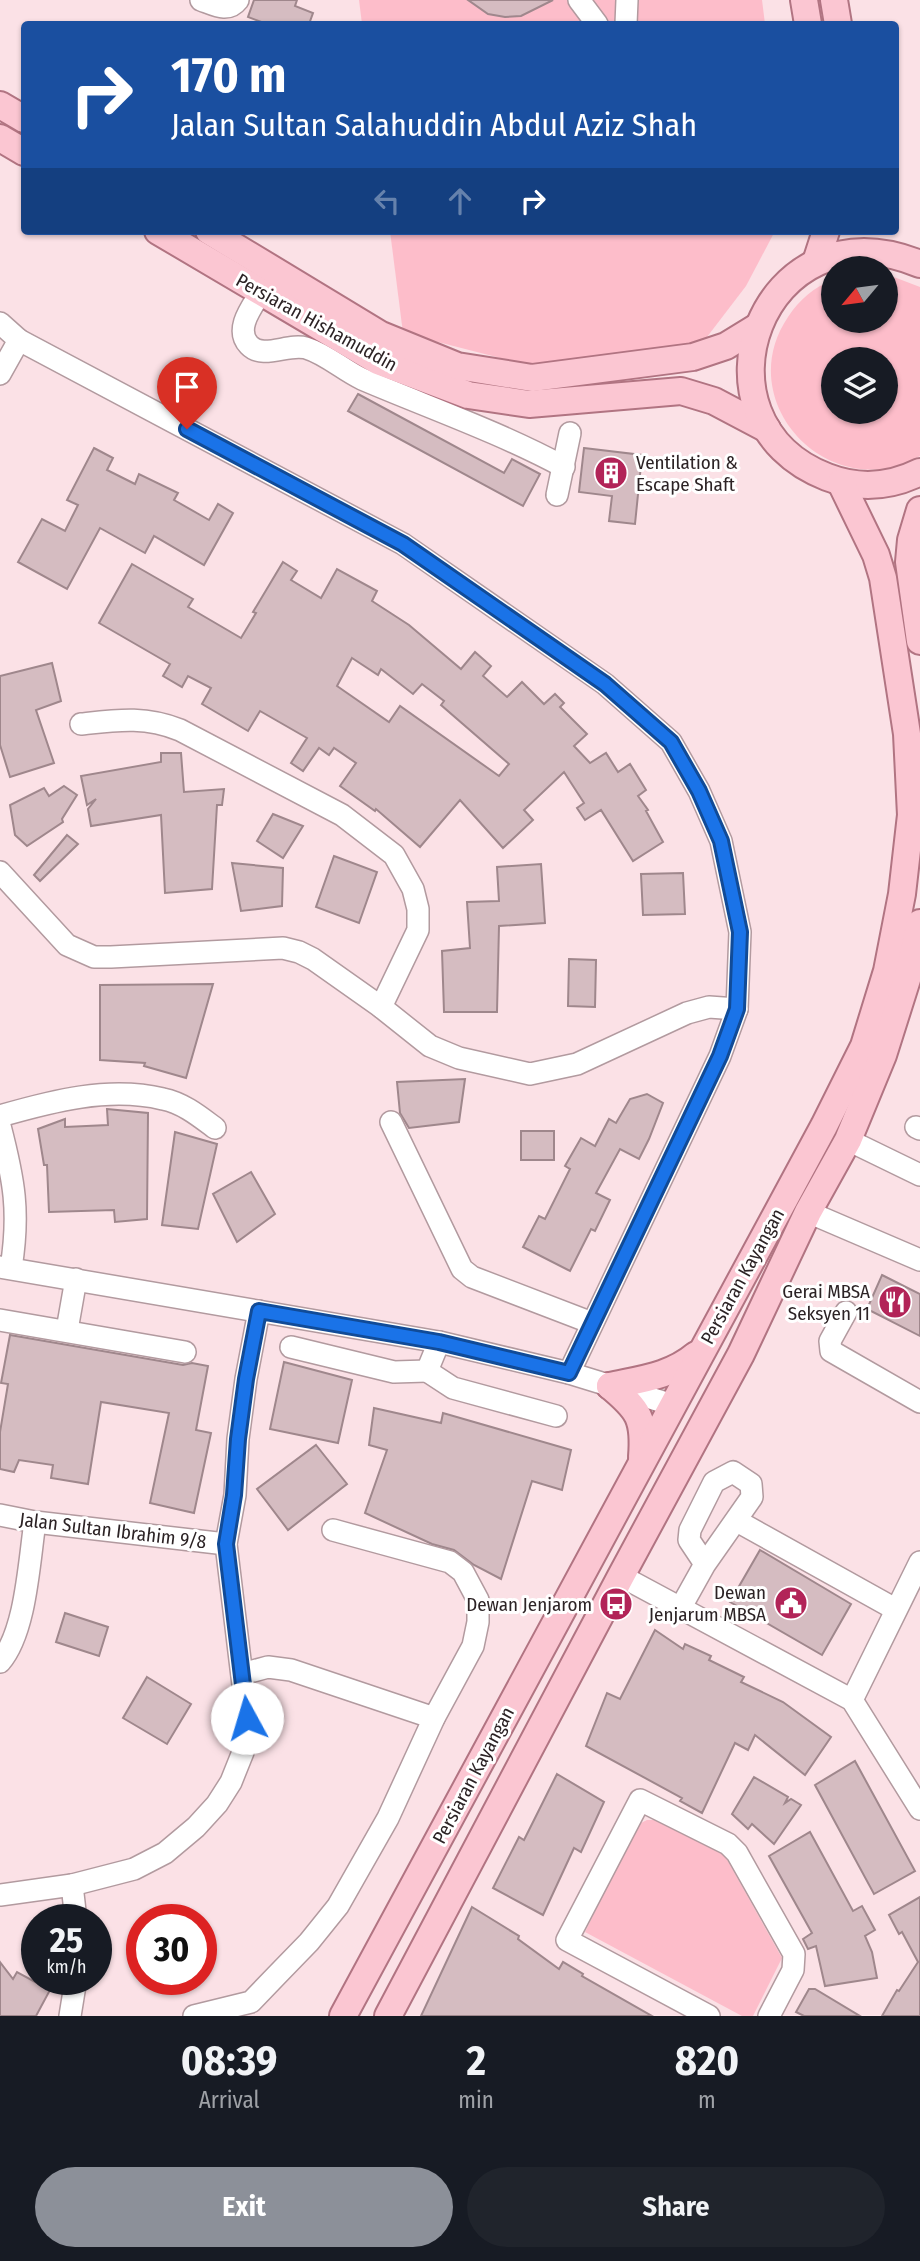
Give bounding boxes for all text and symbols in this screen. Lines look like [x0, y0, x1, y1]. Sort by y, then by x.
text: 170 m [171, 46, 287, 105]
icon: right [56, 49, 147, 140]
text: Jalan Sultan Salahuddin Abdul Aziz Shah [171, 106, 697, 144]
icon: left [368, 182, 406, 220]
icon: ahead [441, 182, 479, 220]
icon: right [514, 182, 552, 220]
north arrow [821, 256, 898, 332]
map controls [821, 256, 898, 424]
street label: Persiaran Hishamuddin [232, 269, 401, 376]
button: layers [821, 347, 898, 424]
pin [157, 357, 217, 429]
icon: arrive [168, 368, 206, 406]
place label: Ventilation & Escape Shaft [636, 451, 738, 496]
building icon: Ventilation & Escape Shaft [592, 454, 630, 492]
street label: Persiaran Kayangan [696, 1204, 789, 1348]
place label: Gerai MBSA Seksyen 11 [782, 1280, 870, 1325]
restaurant icon: Gerai MBSA Seksyen 11 [876, 1283, 914, 1321]
street label: Jalan Sultan Ibrahim 9/8 [18, 1508, 208, 1553]
place label: Dewan Jenjarum MBSA [649, 1581, 766, 1626]
public building icon: Dewan Jenjarum MBSA [772, 1584, 810, 1622]
bus stop icon: Dewan Jenjarom [597, 1585, 635, 1623]
place label: Dewan Jenjarom [466, 1593, 592, 1616]
position arrow [210, 1681, 284, 1755]
street label: Persiaran Kayangan [428, 1703, 519, 1848]
speed limit sign: 30 [126, 1904, 217, 1995]
text: 25 [50, 1919, 83, 1961]
text: km/h [46, 1956, 87, 1978]
text: 08:39 [181, 2036, 277, 2086]
text: 2 [466, 2036, 486, 2086]
text: 820 [675, 2036, 739, 2086]
text: Arrival [199, 2086, 260, 2114]
text: min [458, 2086, 494, 2114]
text: m [698, 2086, 716, 2114]
button: Exit [35, 2167, 453, 2247]
button: Share [467, 2167, 885, 2247]

